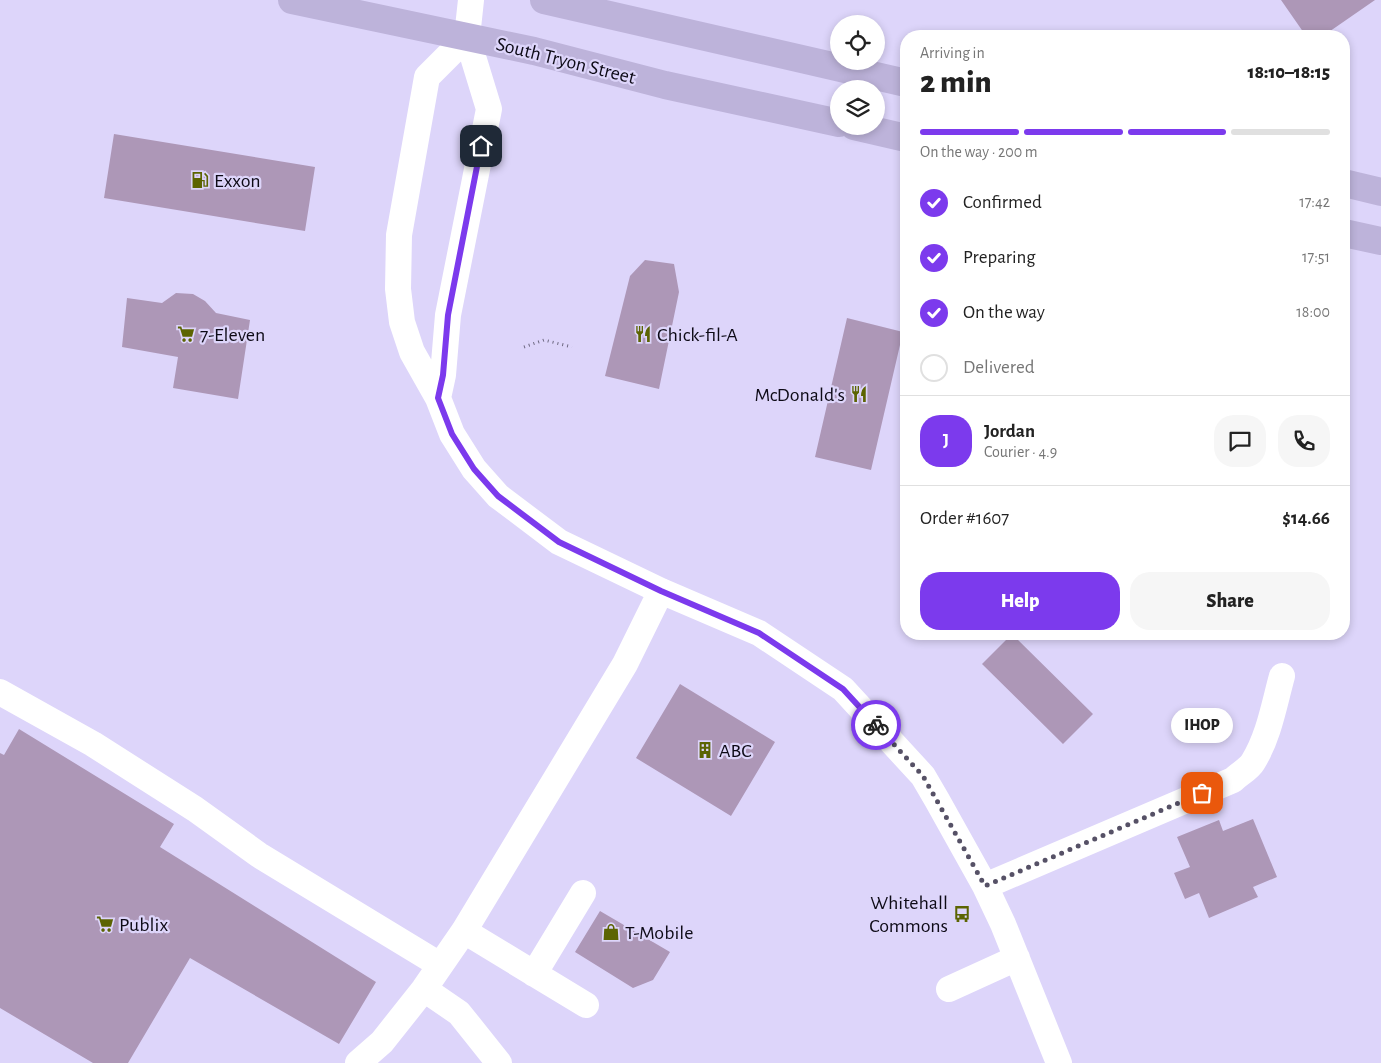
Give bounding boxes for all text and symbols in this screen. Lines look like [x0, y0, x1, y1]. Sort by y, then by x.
map controls [830, 15, 885, 135]
button: locate [830, 15, 885, 70]
street label: South Tryon Street [494, 34, 638, 88]
text: Arriving in [920, 45, 985, 61]
text: 18:10–18:15 [1248, 63, 1330, 82]
text: 2 min [920, 66, 992, 98]
button: layers [830, 80, 885, 135]
pin [460, 125, 502, 167]
icon: home [467, 132, 495, 160]
text: On the way · 200 m [920, 144, 1038, 160]
fuel station icon: Exxon [190, 170, 210, 190]
place label: Exxon [214, 171, 261, 191]
icon: check [920, 189, 948, 217]
text: Confirmed [963, 193, 1042, 212]
text: 17:42 [1299, 194, 1330, 210]
icon: check [920, 244, 948, 272]
text: Preparing [963, 248, 1036, 267]
text: 17:51 [1302, 249, 1330, 265]
icon: check [920, 299, 948, 327]
text: On the way [963, 303, 1045, 322]
text: 18:00 [1296, 304, 1330, 320]
supermarket icon: 7-Eleven [176, 324, 196, 344]
restaurant icon: Chick-fil-A [633, 324, 653, 344]
place label: 7-Eleven [200, 325, 265, 345]
place label: Chick-fil-A [657, 325, 738, 345]
text: Delivered [963, 358, 1035, 377]
restaurant icon: McDonald's [849, 384, 869, 404]
place label: McDonald's [754, 385, 845, 405]
button: chat [1214, 415, 1266, 467]
button: phone [1278, 415, 1330, 467]
text: Jordan [984, 422, 1035, 441]
text: J [943, 431, 949, 450]
text: Courier · 4.9 [984, 444, 1057, 460]
text: Order #1607 [920, 509, 1009, 528]
text: $14.66 [1282, 509, 1330, 528]
button: Help [920, 572, 1120, 630]
button: Share [1130, 572, 1330, 630]
courier [851, 700, 901, 750]
callout: IHOP [1171, 708, 1233, 743]
icon: bike [862, 711, 890, 739]
text: IHOP [1184, 717, 1220, 733]
building icon: ABC [695, 740, 715, 760]
place label: ABC [719, 741, 752, 761]
pin [1181, 772, 1223, 814]
icon: bag [1188, 779, 1216, 807]
place label: Whitehall Commons [869, 893, 948, 936]
bus stop icon: Whitehall Commons [952, 904, 972, 924]
supermarket icon: Publix [95, 914, 115, 934]
place label: Publix [119, 915, 168, 935]
shop icon: T-Mobile [601, 922, 621, 942]
place label: T-Mobile [625, 923, 693, 943]

